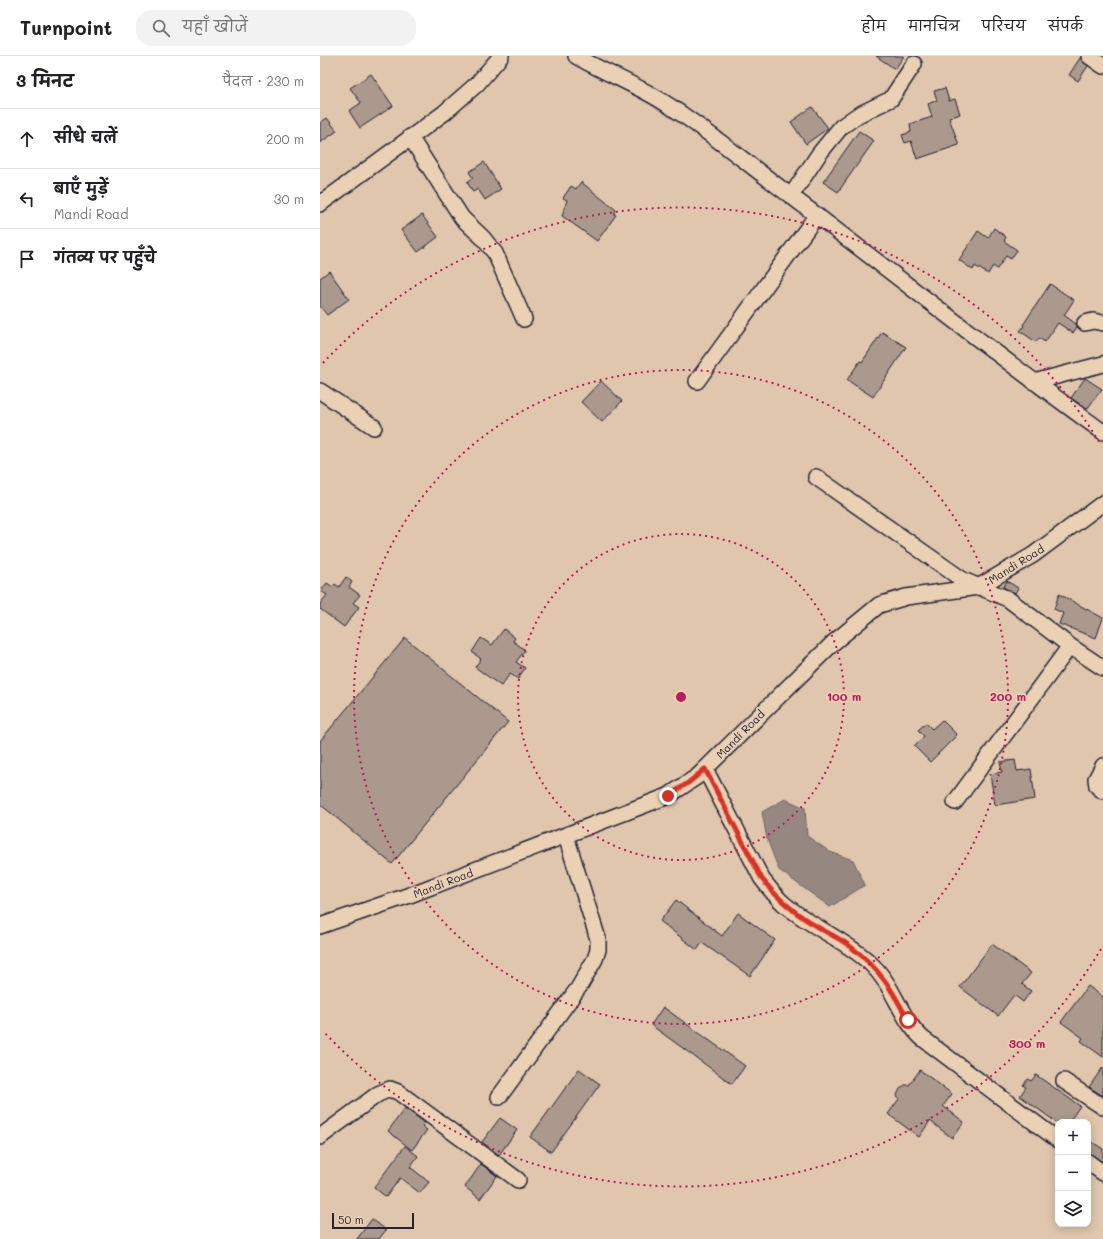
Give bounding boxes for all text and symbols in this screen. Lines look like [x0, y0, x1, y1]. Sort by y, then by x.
search box [136, 10, 416, 46]
text: Turnpoint [20, 15, 112, 40]
text: यहाँ खोजें [182, 16, 248, 36]
text: होम [862, 16, 886, 35]
text: मानचित्र [908, 16, 960, 35]
text: परिचय [982, 16, 1026, 35]
text: संपर्क [1048, 16, 1083, 35]
icon: search [150, 17, 172, 39]
text: 3 मिनट [16, 69, 74, 91]
text: पैदल · 230 m [223, 72, 304, 89]
text: सीधे चलें [54, 127, 117, 147]
icon: ahead [16, 128, 38, 150]
text: 200 m [266, 130, 304, 147]
text: बाएँ मुड़ें [54, 178, 108, 198]
icon: left [16, 188, 38, 210]
text: 30 m [274, 190, 304, 207]
text: Mandi Road [54, 205, 128, 222]
text: गंतव्य पर पहुँचे [54, 247, 156, 267]
icon: arrive [16, 248, 38, 270]
street label: Mandi Road [985, 541, 1047, 587]
text: 100 m [827, 688, 861, 704]
text: 200 m [990, 688, 1026, 704]
centre of rings [674, 690, 688, 704]
street label: Mandi Road [712, 706, 768, 762]
route end [659, 787, 677, 805]
street label: Mandi Road [411, 865, 475, 901]
route start [899, 1011, 917, 1029]
text: 300 m [1009, 1035, 1045, 1051]
map controls [1055, 1119, 1091, 1227]
button: + [1055, 1119, 1091, 1155]
button: − [1055, 1155, 1091, 1191]
button: layers [1055, 1191, 1091, 1227]
scale bar [332, 1211, 414, 1230]
text: 50 m [338, 1212, 364, 1227]

